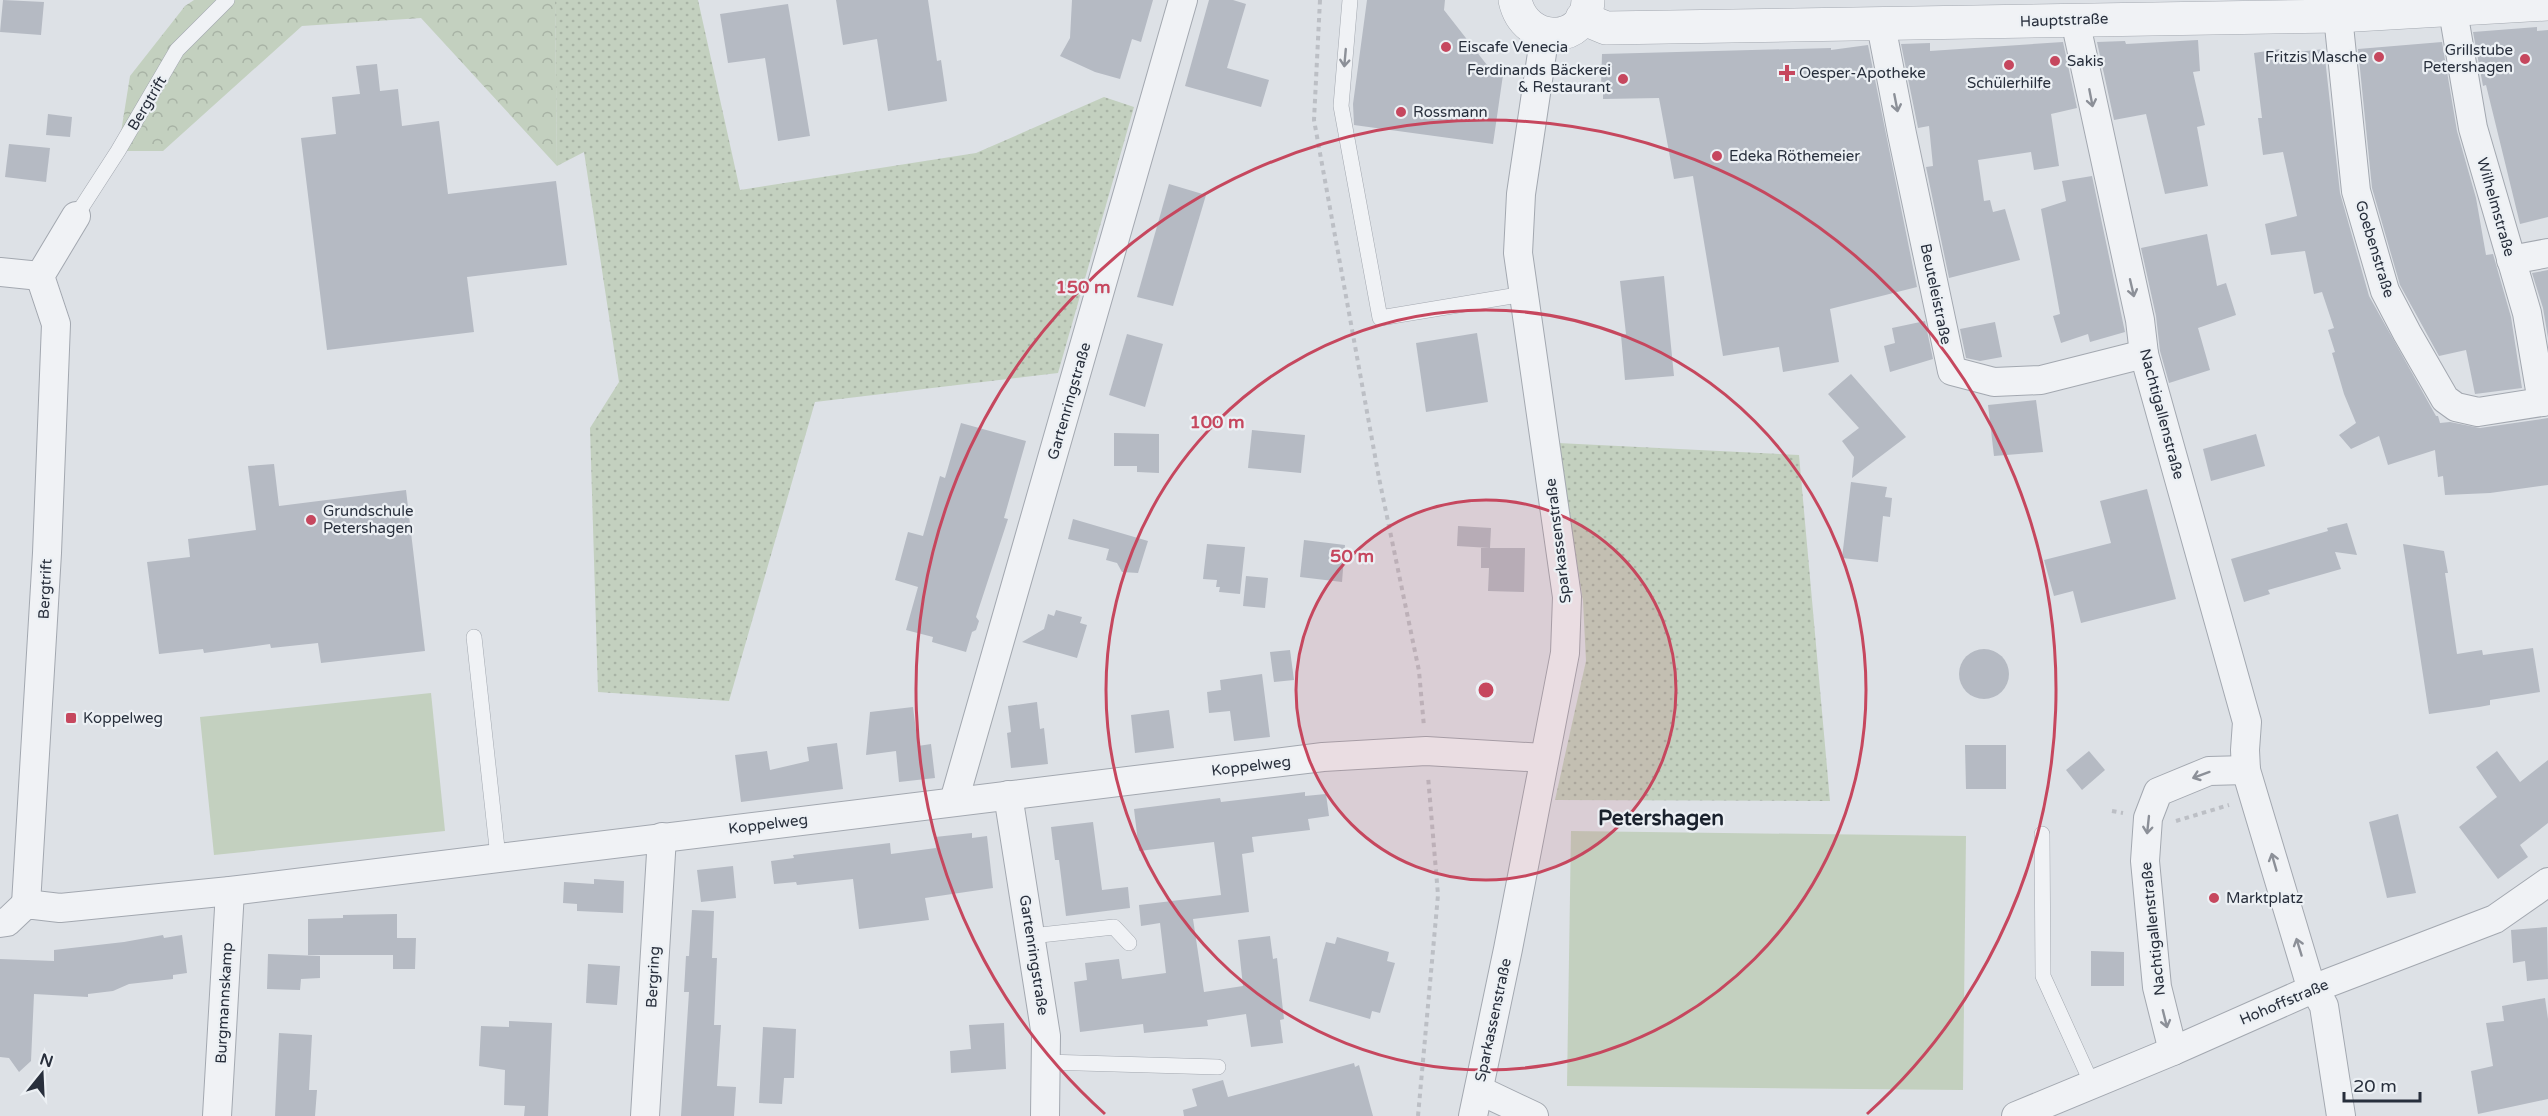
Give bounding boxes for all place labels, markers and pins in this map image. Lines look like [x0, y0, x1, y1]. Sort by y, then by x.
place label: Eiscafe Venecia [1458, 38, 1568, 56]
marker: Eiscafe Venecia [1439, 40, 1453, 54]
place label: Grillstube Petershagen [2423, 41, 2513, 76]
place label: Fritzis Masche [2265, 48, 2367, 66]
marker: Fritzis Masche [2372, 50, 2386, 64]
place label: Sakis [2067, 52, 2104, 70]
marker: Grillstube Petershagen [2518, 52, 2532, 66]
marker: Sakis [2048, 54, 2062, 68]
marker: Schülerhilfe [2002, 58, 2016, 72]
place label: Ferdinands Bäckerei & Restaurant [1467, 61, 1611, 96]
place label: Oesper-Apotheke [1799, 64, 1926, 82]
marker: Oesper-Apotheke [1780, 66, 1794, 80]
marker: Ferdinands Bäckerei & Restaurant [1616, 72, 1630, 86]
place label: Schülerhilfe [1967, 74, 2051, 92]
place label: Rossmann [1413, 103, 1488, 121]
marker: Rossmann [1394, 105, 1408, 119]
place label: Edeka Röthemeier [1729, 147, 1860, 165]
marker: Edeka Röthemeier [1710, 149, 1724, 163]
place label: Grundschule Petershagen [323, 502, 413, 537]
marker: Grundschule Petershagen [304, 513, 318, 527]
centre of rings [1476, 680, 1496, 700]
place label: Koppelweg [83, 709, 163, 727]
marker: Koppelweg [64, 711, 78, 725]
place label: Marktplatz [2226, 889, 2303, 907]
marker: Marktplatz [2207, 891, 2221, 905]

